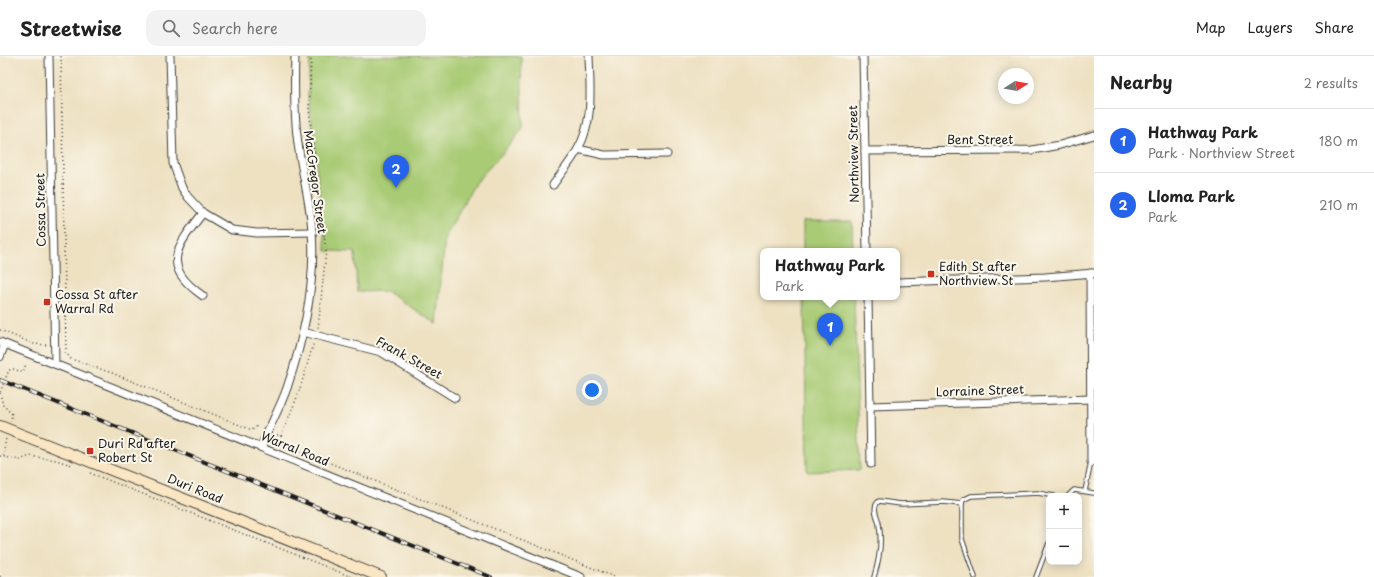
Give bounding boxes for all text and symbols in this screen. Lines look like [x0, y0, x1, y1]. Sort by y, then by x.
search box [146, 10, 426, 46]
text: Streetwise [20, 14, 122, 42]
text: Search here [192, 16, 278, 39]
icon: search [160, 17, 182, 39]
text: Map [1196, 17, 1226, 38]
text: Layers [1248, 17, 1293, 38]
text: Share [1315, 17, 1354, 38]
north arrow [998, 68, 1034, 104]
text: Nearby [1110, 69, 1172, 95]
text: 2 results [1304, 73, 1358, 92]
street label: Northview Street [843, 105, 863, 203]
text: Hathway Park [1148, 120, 1258, 143]
street label: MacGregor Street [300, 129, 332, 235]
street label: Bent Street [947, 130, 1013, 148]
text: 1 [1120, 131, 1126, 150]
text: 180 m [1319, 131, 1358, 150]
text: Park · Northview Street [1148, 143, 1295, 162]
pin: 2 [383, 155, 409, 188]
street label: Cossa Street [30, 173, 50, 247]
text: Lloma Park [1148, 184, 1235, 207]
text: 2 [1118, 195, 1128, 214]
text: 210 m [1319, 195, 1358, 214]
text: Park [1148, 207, 1177, 226]
popup [760, 248, 900, 300]
text: Hathway Park [775, 253, 885, 276]
place label: Edith St after Northview St [939, 257, 1017, 289]
marker: Edith St after Northview St [926, 269, 936, 279]
text: Park [775, 276, 804, 295]
place label: Cossa St after Warral Rd [55, 285, 138, 317]
marker: Cossa St after Warral Rd [42, 297, 52, 307]
pin: 1 [817, 313, 843, 346]
street label: Frank Street [373, 331, 446, 383]
street label: Lorraine Street [936, 379, 1024, 401]
your location [582, 380, 602, 400]
street label: Warral Road [258, 426, 332, 470]
place label: Duri Rd after Robert St [98, 434, 176, 466]
marker: Duri Rd after Robert St [85, 446, 95, 456]
street label: Duri Road [165, 469, 226, 507]
map controls [1046, 493, 1082, 565]
button: + [1046, 493, 1082, 529]
button: − [1046, 529, 1082, 565]

